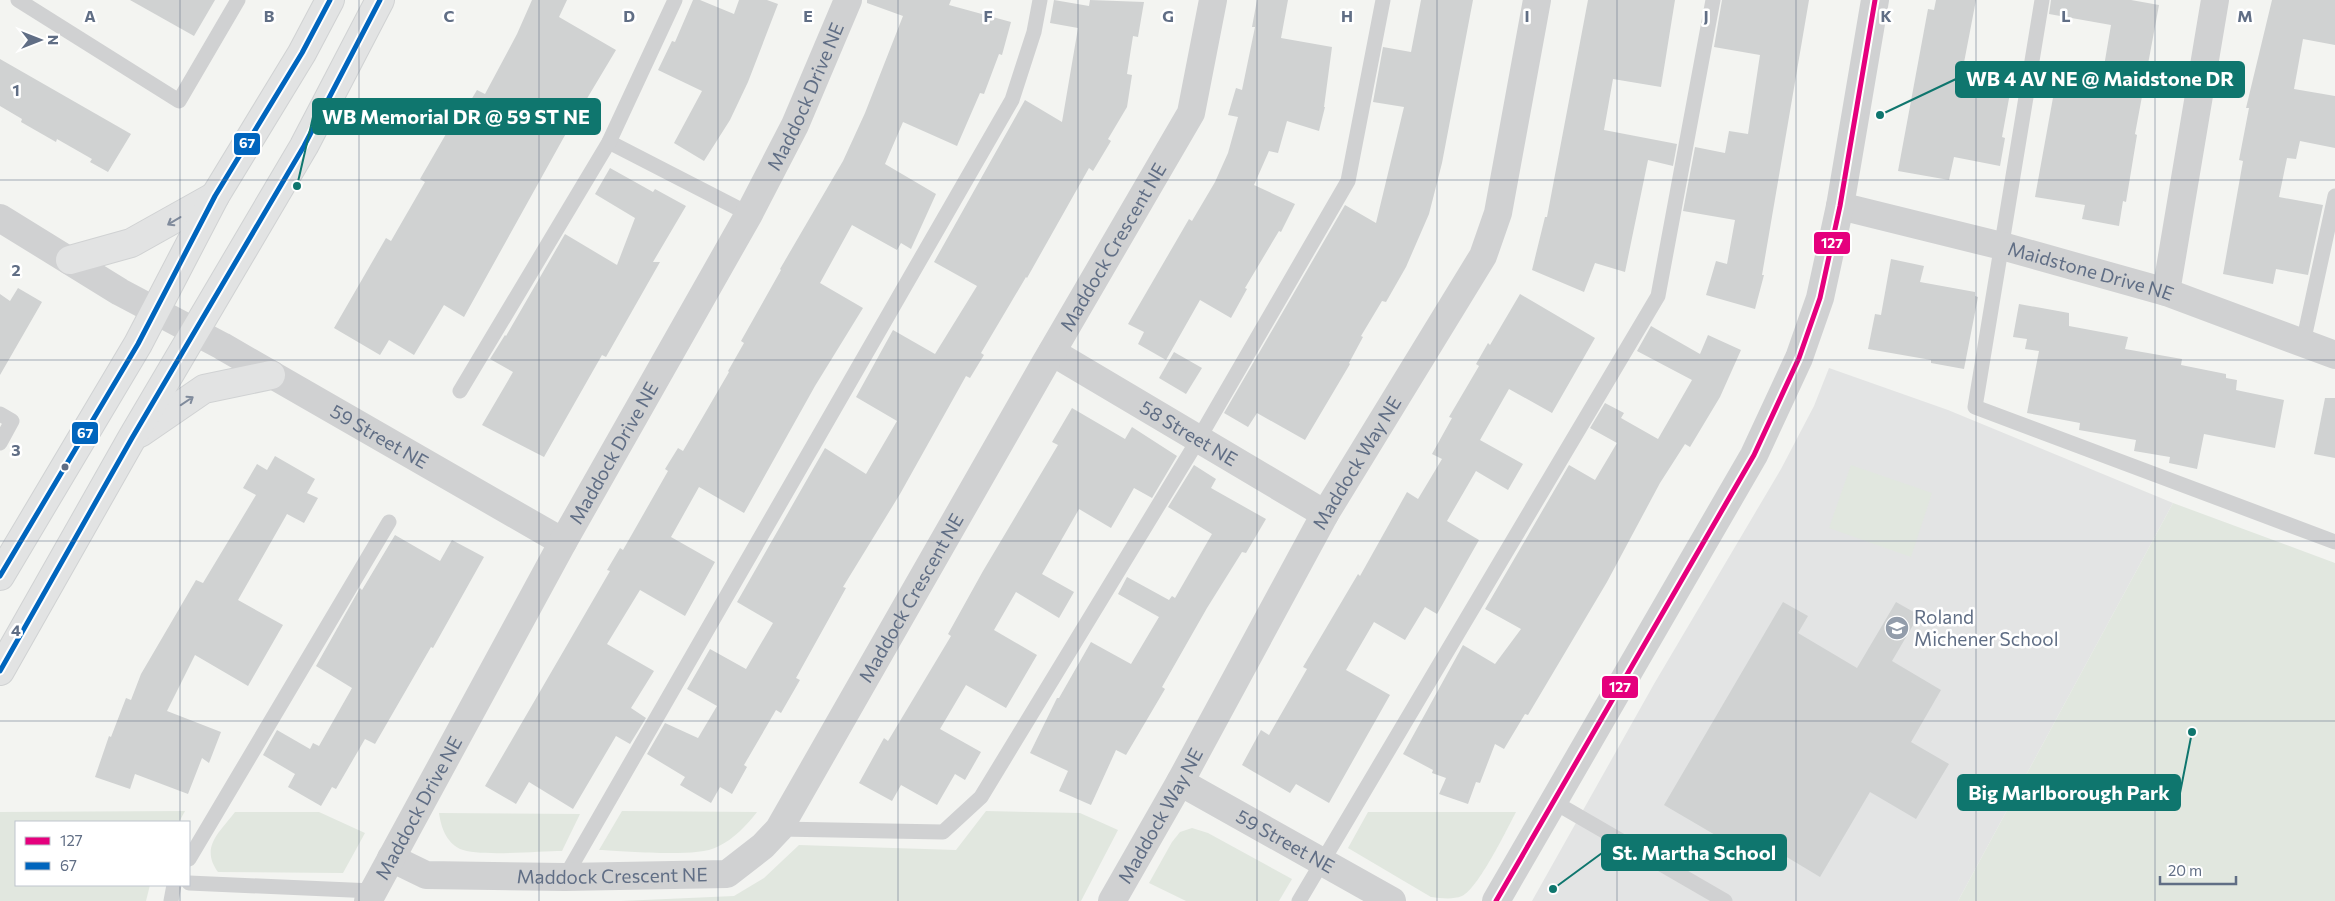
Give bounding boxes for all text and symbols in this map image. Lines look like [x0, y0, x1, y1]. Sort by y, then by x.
text: A [84, 6, 96, 25]
text: B [264, 6, 275, 25]
text: C [444, 6, 455, 25]
text: D [623, 6, 635, 25]
text: E [803, 6, 813, 25]
text: F [983, 6, 993, 25]
text: G [1162, 6, 1174, 25]
text: H [1341, 6, 1353, 25]
text: I [1524, 6, 1530, 25]
text: J [1703, 6, 1709, 25]
text: K [1880, 6, 1892, 25]
text: L [2061, 6, 2071, 25]
text: M [2237, 6, 2253, 25]
north arrow [15, 15, 65, 65]
street label: Maddock Drive NE [762, 19, 848, 174]
text: N [45, 35, 62, 45]
callout: WB 4 AV NE @ Maidstone DR [1956, 62, 2244, 97]
text: WB 4 AV NE @ Maidstone DR [1966, 66, 2234, 90]
text: 1 [12, 80, 20, 99]
callout: WB Memorial DR @ 59 ST NE [313, 99, 600, 134]
text: WB Memorial DR @ 59 ST NE [322, 104, 590, 128]
line badge: 67 [233, 132, 261, 156]
text: 67 [239, 134, 255, 151]
street label: Maddock Crescent NE [1055, 158, 1171, 335]
one-way arrow [167, 216, 181, 226]
line badge: 127 [1813, 231, 1851, 255]
text: 127 [1821, 234, 1843, 251]
street label: Maidstone Drive NE [2005, 236, 2177, 305]
text: 2 [11, 260, 21, 279]
street label: Maddock Drive NE [564, 377, 663, 528]
street label: Maddock Way NE [1307, 392, 1405, 533]
street label: 58 Street NE [1136, 395, 1242, 470]
one-way arrow [180, 396, 194, 406]
street label: 59 Street NE [327, 399, 433, 473]
line badge: 67 [71, 421, 99, 445]
text: 67 [77, 424, 93, 441]
text: 3 [11, 440, 21, 459]
unlabelled marker [60, 462, 70, 472]
street label: Maddock Crescent NE [853, 509, 968, 686]
place label: Roland Michener School [1914, 605, 2058, 650]
school or university icon: Roland Michener School [1884, 615, 1910, 641]
text: 4 [11, 620, 21, 639]
line badge: 127 [1601, 675, 1639, 699]
text: 127 [1609, 678, 1631, 695]
street label: Maddock Drive NE [370, 732, 466, 883]
street label: Maddock Way NE [1113, 744, 1207, 887]
callout: Big Marlborough Park [1958, 775, 2180, 810]
text: Big Marlborough Park [1968, 780, 2170, 804]
street label: 59 Street NE [1233, 804, 1339, 878]
legend [15, 821, 190, 886]
text: 127 [60, 831, 83, 849]
callout: St. Martha School [1602, 835, 1786, 870]
text: St. Martha School [1612, 840, 1776, 864]
scale bar [2160, 854, 2236, 886]
text: 67 [60, 856, 77, 874]
text: 20 m [2168, 861, 2202, 879]
street label: Maddock Crescent NE [516, 862, 708, 888]

